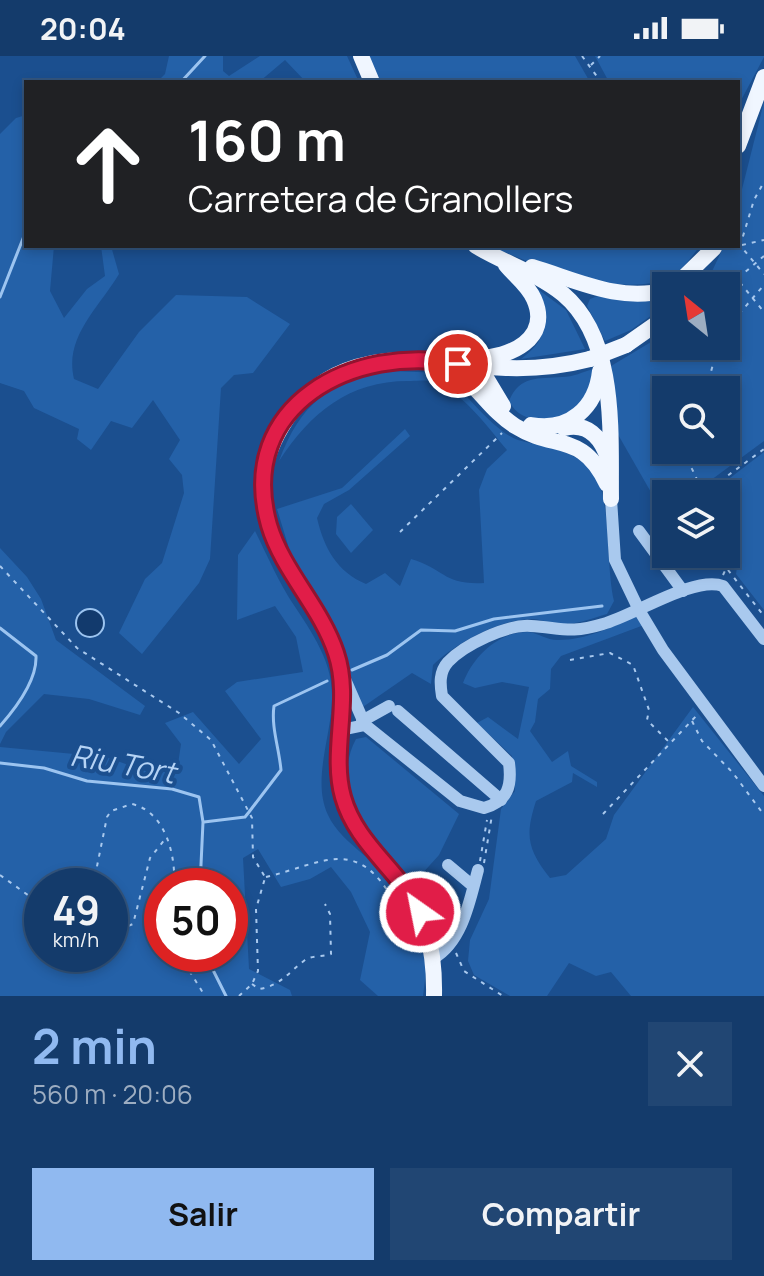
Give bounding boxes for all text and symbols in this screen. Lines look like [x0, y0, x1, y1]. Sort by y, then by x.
text: 20:04 [40, 8, 126, 49]
text: 160 m [188, 101, 346, 178]
icon: ahead [56, 112, 160, 216]
text: Carretera de Granollers [188, 174, 573, 223]
north arrow [652, 272, 740, 360]
map controls [652, 272, 740, 568]
pin [424, 330, 492, 398]
icon: arrive [436, 342, 480, 386]
button: search [652, 376, 740, 464]
button: layers [652, 480, 740, 568]
water label: Riu Tort [67, 734, 182, 793]
speed limit sign: 50 [144, 868, 248, 972]
position arrow [378, 870, 462, 954]
text: 49 [52, 882, 100, 937]
text: km/h [53, 926, 99, 953]
text: 2 min [32, 1013, 157, 1078]
button: close [648, 1022, 732, 1106]
text: 560 m · 20:06 [32, 1076, 193, 1112]
button: Salir [32, 1168, 374, 1260]
button: Compartir [390, 1168, 732, 1260]

